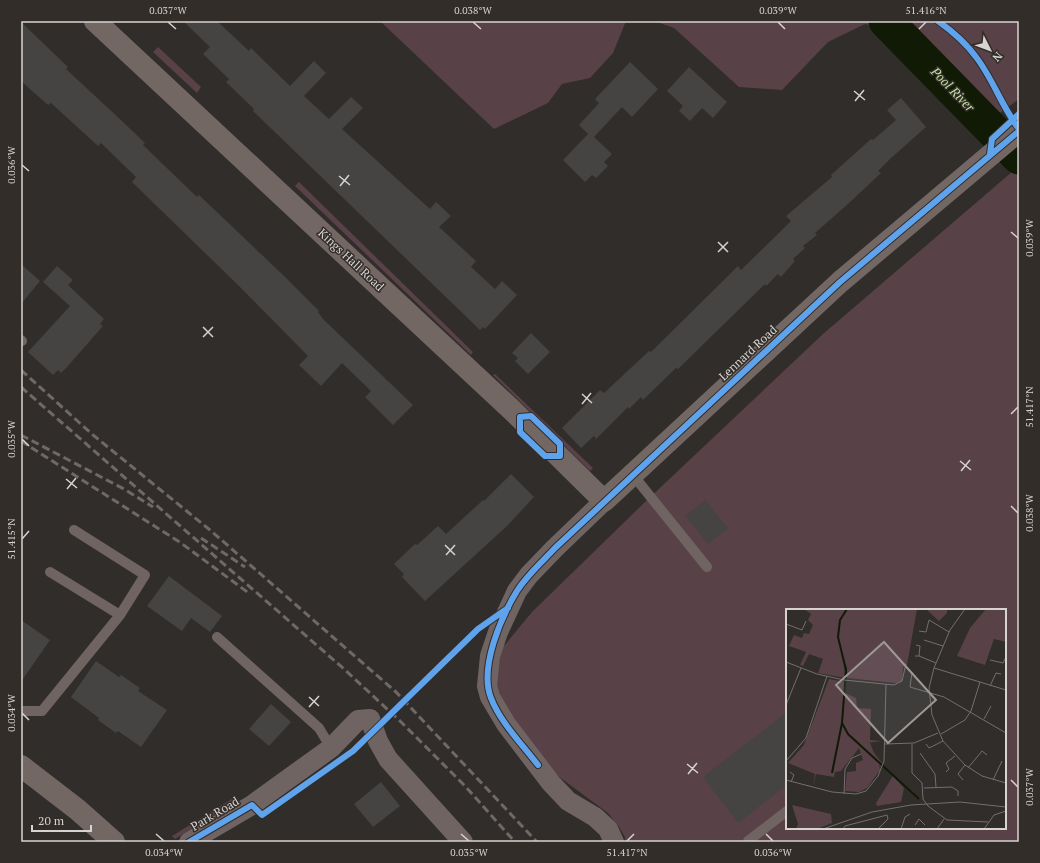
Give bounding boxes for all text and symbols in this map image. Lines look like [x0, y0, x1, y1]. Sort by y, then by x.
text: 0.037°W [149, 4, 187, 17]
text: 0.038°W [454, 4, 492, 17]
text: 0.039°W [759, 4, 797, 17]
text: 51.416°N [906, 4, 947, 17]
north arrow [970, 30, 1010, 70]
text: N [989, 49, 1005, 65]
water label: Pool River [926, 62, 980, 116]
text: 0.036°W [5, 146, 18, 184]
text: 0.039°W [1023, 219, 1036, 257]
street label: Kings Hall Road [315, 225, 388, 294]
street label: Lennard Road [716, 322, 780, 383]
text: 51.417°N [1023, 386, 1036, 428]
text: 0.035°W [5, 420, 18, 458]
text: 0.038°W [1023, 494, 1036, 532]
text: 51.415°N [5, 518, 18, 560]
inset map [786, 609, 1006, 829]
text: 0.034°W [5, 694, 18, 732]
text: 0.037°W [1023, 768, 1036, 806]
street label: Park Road [188, 793, 242, 834]
scale bar [32, 807, 91, 833]
text: 20 m [38, 813, 65, 828]
text: 0.034°W [145, 846, 183, 859]
text: 0.035°W [450, 846, 488, 859]
text: 51.417°N [607, 846, 648, 859]
text: 0.036°W [754, 846, 792, 859]

